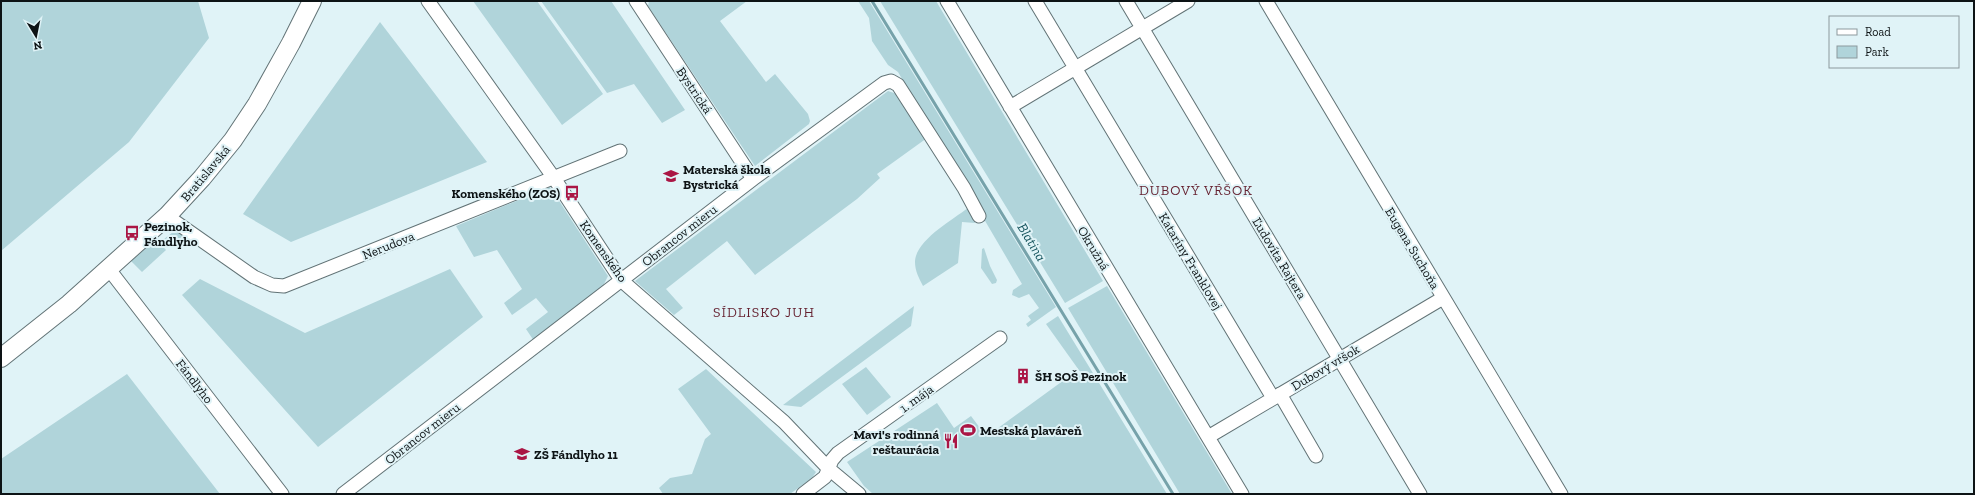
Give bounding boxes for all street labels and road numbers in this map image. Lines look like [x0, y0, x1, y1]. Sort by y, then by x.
street label: Bystrická [674, 64, 716, 117]
street label: Bratislavská [178, 142, 234, 204]
street label: Obrancov mieru [639, 201, 720, 269]
street label: Eugena Suchoňa [1382, 205, 1443, 292]
street label: Kataríny Franklovej [1155, 210, 1225, 313]
street label: Ľudovíta Rajtera [1248, 215, 1310, 303]
street label: Komenského [577, 218, 631, 285]
street label: Okružná [1075, 224, 1113, 274]
street label: Nerudova [360, 228, 417, 263]
street label: Dubový vŕšok [1289, 341, 1362, 394]
street label: Fándlyho [173, 356, 217, 407]
street label: 1. mája [897, 381, 937, 416]
street label: Obrancov mieru [382, 399, 463, 467]

